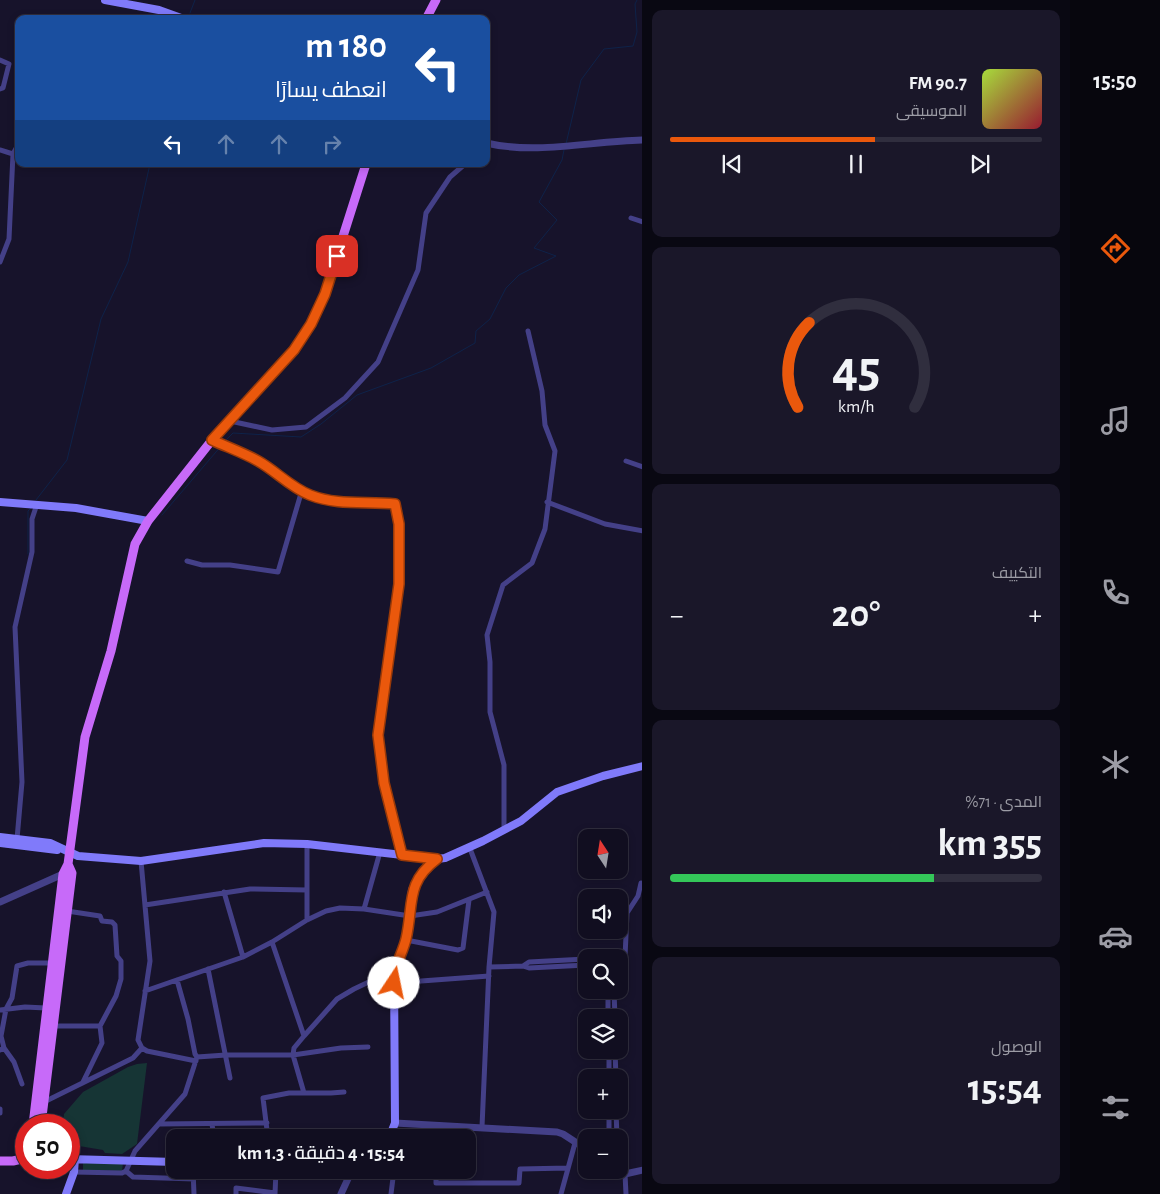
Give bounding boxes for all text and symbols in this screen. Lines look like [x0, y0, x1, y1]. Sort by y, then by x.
text: 180 m [305, 29, 387, 64]
icon: left [405, 35, 470, 100]
text: 15:50 [1093, 70, 1137, 92]
text: 90.7 FM [909, 74, 967, 93]
text: انعطف يسارًا [275, 79, 387, 101]
text: الموسيقى [896, 103, 967, 119]
icon: left [159, 130, 187, 158]
icon: ahead [212, 130, 240, 158]
icon: ahead [265, 130, 293, 158]
icon: right [318, 130, 346, 158]
icon: previous [718, 150, 746, 178]
icon: pause [842, 150, 870, 178]
icon: next [966, 150, 994, 178]
icon: directions [1098, 231, 1133, 266]
pin [316, 235, 358, 277]
icon: arrive [323, 242, 351, 270]
text: 45 [832, 344, 880, 396]
text: km/h [838, 398, 874, 416]
icon: music [1098, 403, 1133, 438]
text: التكييف [992, 565, 1042, 581]
icon: phone [1098, 575, 1133, 610]
text: 20° [832, 596, 880, 634]
text: − [670, 602, 683, 630]
text: + [1029, 602, 1042, 630]
icon: climate [1098, 747, 1133, 782]
text: المدى · 71% [965, 794, 1042, 810]
text: 355 km [938, 825, 1042, 863]
north arrow [578, 829, 628, 879]
map controls [578, 829, 628, 1179]
button: sound [578, 889, 628, 939]
icon: car [1098, 919, 1133, 954]
button: search [578, 949, 628, 999]
position arrow [367, 956, 419, 1008]
button: layers [578, 1009, 628, 1059]
text: الوصول [991, 1039, 1042, 1055]
button: + [578, 1069, 628, 1119]
text: 15:54 [968, 1070, 1042, 1108]
icon: filters [1098, 1090, 1133, 1125]
speed limit sign: 50 [15, 1114, 80, 1179]
button: − [578, 1129, 628, 1179]
text: 15:54 · 4 دقيقة · 1.3 km [237, 1144, 405, 1163]

